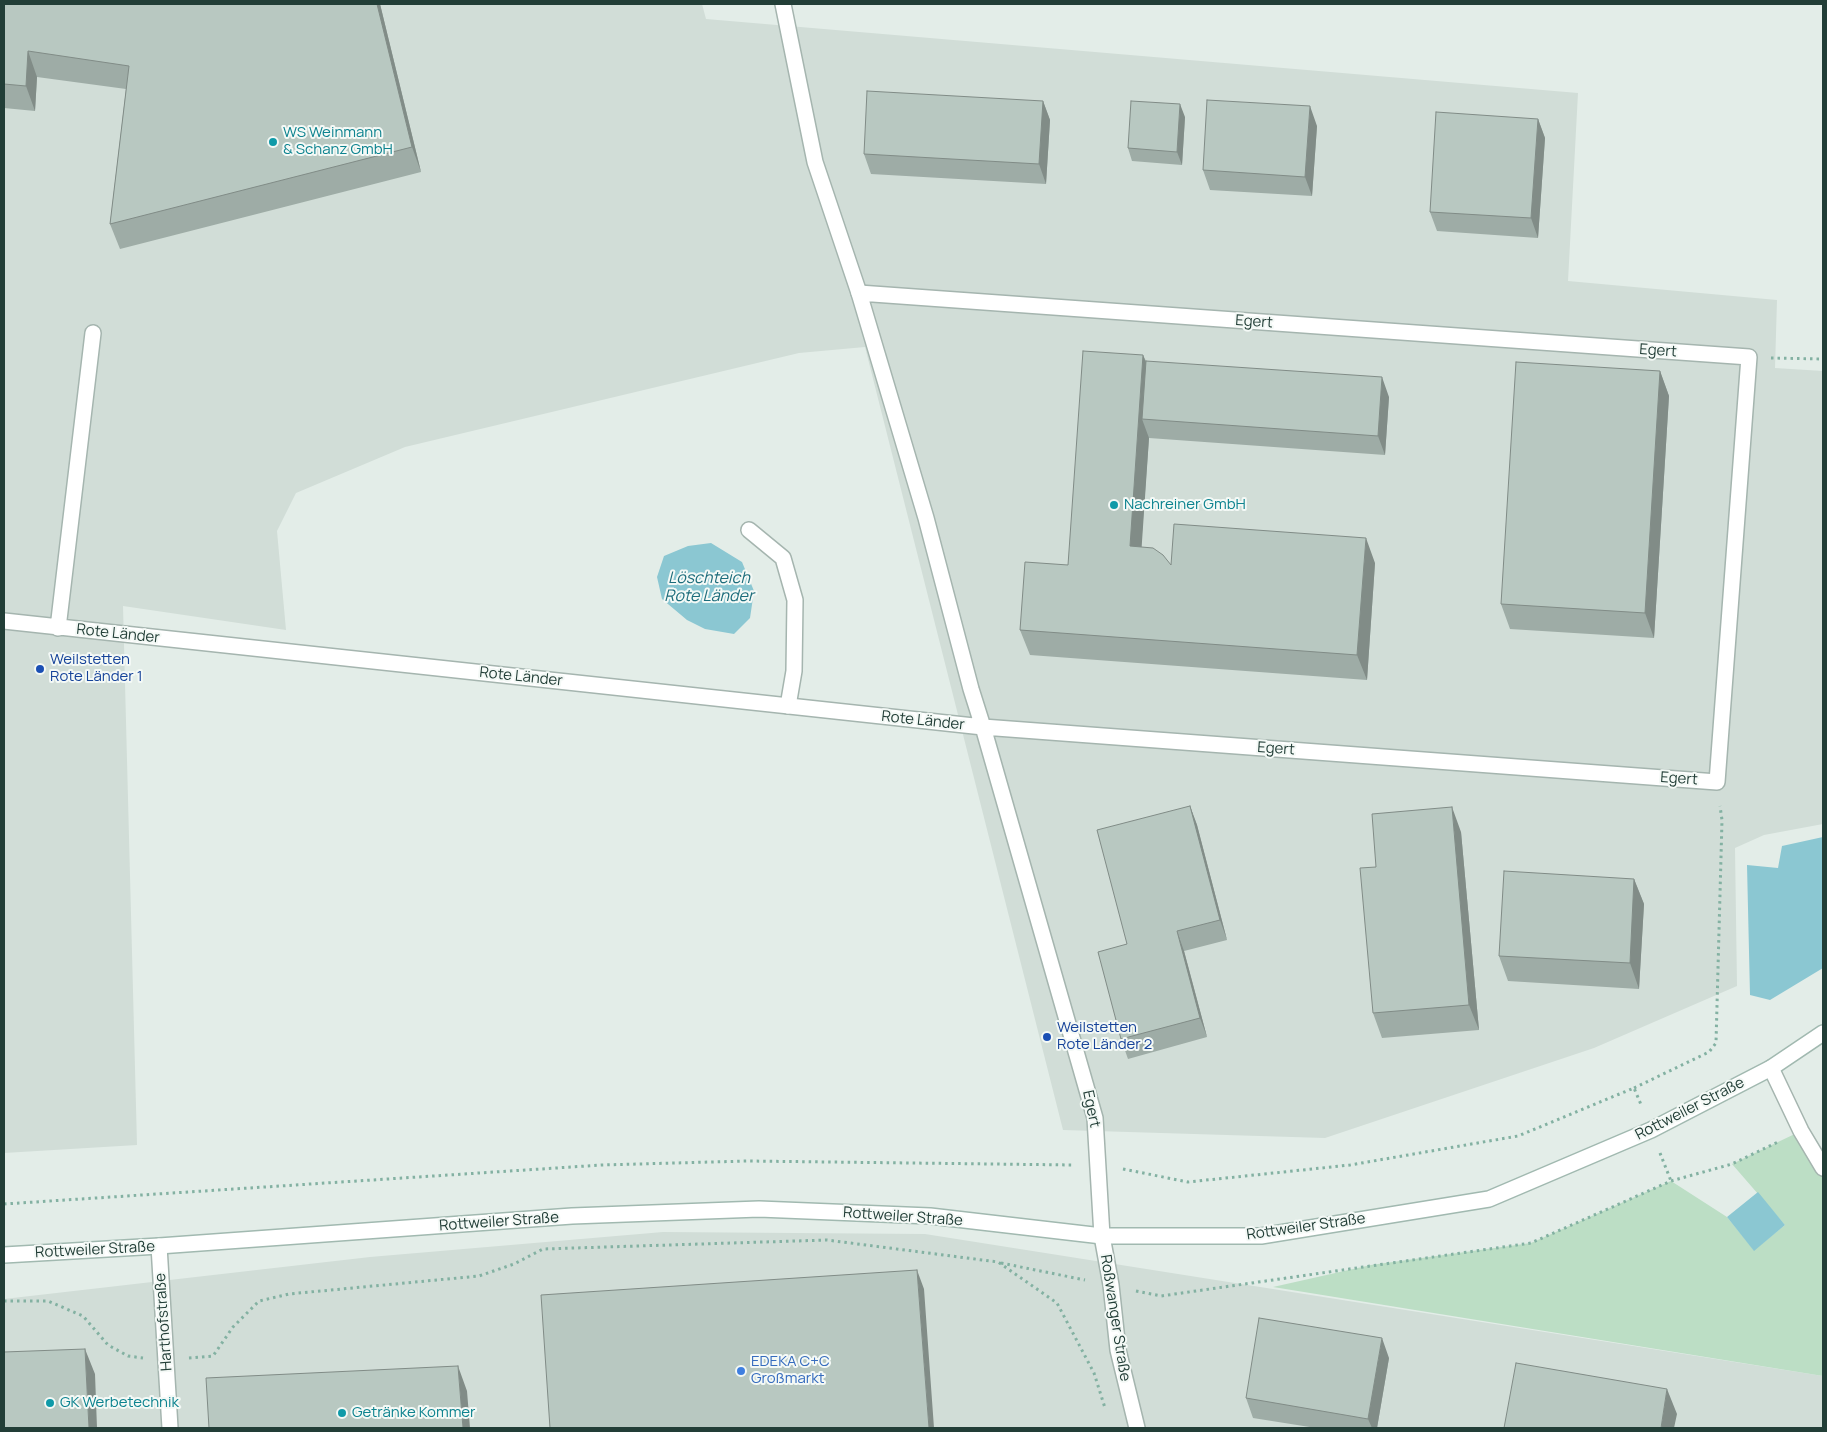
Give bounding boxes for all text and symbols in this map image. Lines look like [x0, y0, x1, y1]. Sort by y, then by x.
place label: WS Weinmann & Schanz GmbH [283, 124, 393, 159]
marker: WS Weinmann & Schanz GmbH [267, 136, 279, 148]
street label: Egert [1235, 312, 1273, 332]
street label: Egert [1639, 341, 1677, 361]
place label: Nachreiner GmbH [1124, 496, 1246, 514]
marker: Nachreiner GmbH [1108, 499, 1120, 511]
water label: Löschteich Rote Länder [664, 569, 754, 607]
street label: Rote Länder [75, 621, 161, 647]
place label: Weilstetten Rote Länder 1 [50, 651, 143, 686]
marker: Weilstetten Rote Länder 1 [34, 663, 46, 675]
street label: Rote Länder [478, 664, 564, 690]
street label: Rote Länder [880, 708, 966, 734]
street label: Egert [1257, 739, 1295, 759]
street label: Egert [1660, 769, 1698, 789]
place label: Weilstetten Rote Länder 2 [1057, 1019, 1152, 1054]
marker: Weilstetten Rote Länder 2 [1041, 1031, 1053, 1043]
street label: Rottweiler Straße [1632, 1074, 1748, 1144]
street label: Egert [1078, 1089, 1104, 1129]
street label: Rottweiler Straße [842, 1204, 964, 1230]
street label: Rottweiler Straße [438, 1209, 560, 1235]
street label: Rottweiler Straße [1245, 1210, 1367, 1244]
street label: Rottweiler Straße [35, 1238, 155, 1262]
street label: Roßwanger Straße [1096, 1253, 1134, 1383]
street label: Harthofstraße [152, 1272, 176, 1372]
place label: EDEKA C+C Großmarkt [751, 1353, 830, 1388]
marker: EDEKA C+C Großmarkt [735, 1365, 747, 1377]
place label: GK Werbetechnik [60, 1394, 179, 1412]
marker: GK Werbetechnik [44, 1397, 56, 1409]
place label: Getränke Kommer [352, 1404, 475, 1422]
marker: Getränke Kommer [336, 1407, 348, 1419]

